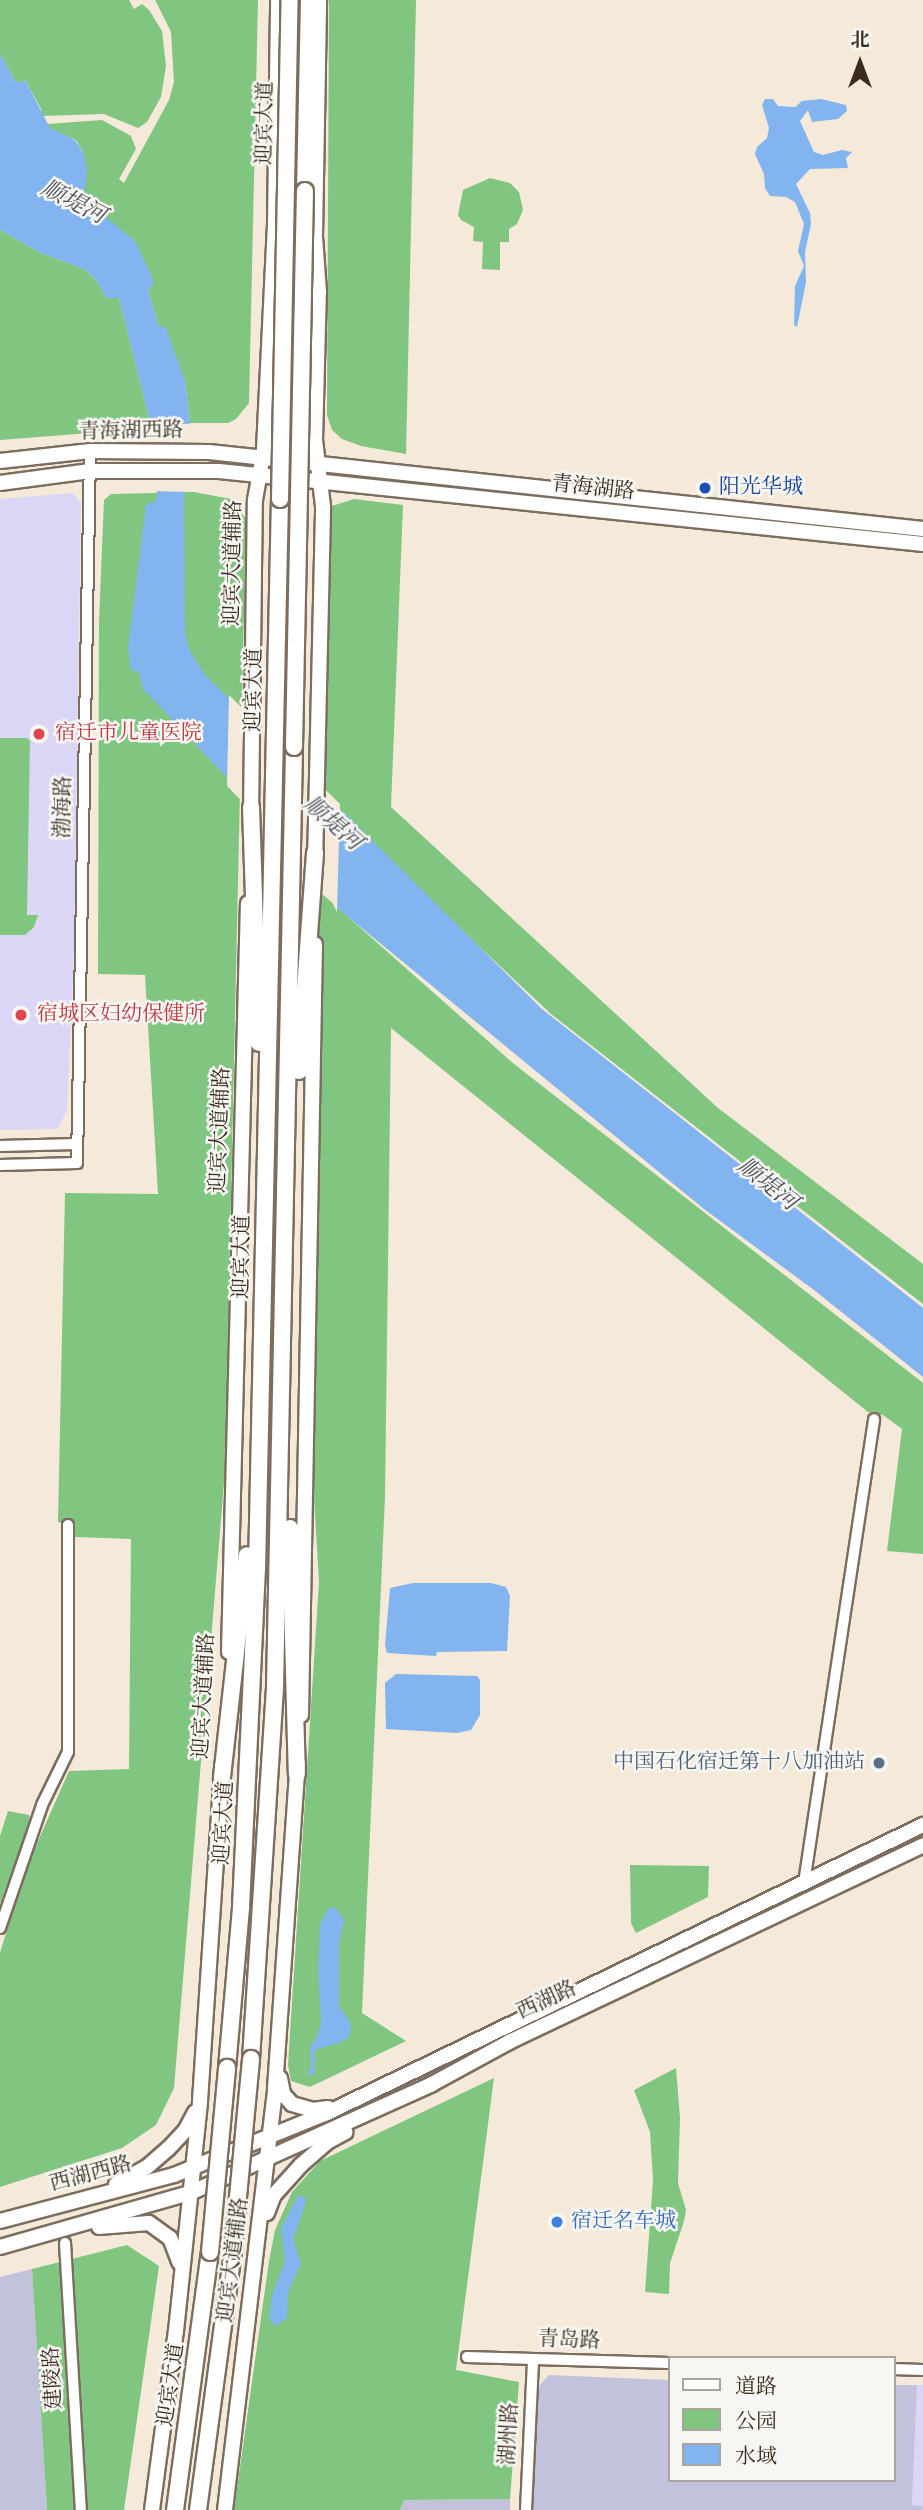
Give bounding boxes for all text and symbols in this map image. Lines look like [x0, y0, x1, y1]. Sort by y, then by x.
north arrow [825, 28, 895, 98]
text: 北 [850, 32, 870, 51]
street label: 迎宾大道 [253, 81, 279, 165]
water label: 顺堤河 [36, 175, 110, 231]
street label: 青海湖西路 [78, 418, 184, 446]
street label: 青海湖路 [550, 472, 636, 506]
place label: 阳光华城 [719, 475, 803, 501]
marker: 阳光华城 [697, 480, 713, 496]
street label: 迎宾大道辅路 [220, 500, 248, 626]
street label: 迎宾大道 [242, 648, 268, 732]
place label: 宿迁市儿童医院 [55, 721, 202, 747]
marker: 宿迁市儿童医院 [29, 724, 49, 744]
street label: 渤海路 [51, 775, 77, 839]
water label: 顺堤河 [297, 791, 367, 857]
place label: 宿城区妇幼保健所 [37, 1002, 205, 1028]
marker: 宿城区妇幼保健所 [11, 1005, 31, 1025]
street label: 迎宾大道辅路 [206, 1067, 236, 1193]
water label: 顺堤河 [731, 1153, 803, 1217]
street label: 迎宾大道 [230, 1215, 256, 1299]
street label: 迎宾大道辅路 [189, 1632, 221, 1760]
place label: 中国石化宿迁第十八加油站 [613, 1750, 865, 1776]
marker: 中国石化宿迁第十八加油站 [871, 1755, 887, 1771]
street label: 迎宾大道 [210, 1780, 240, 1866]
street label: 西湖路 [513, 1976, 581, 2026]
street label: 西湖西路 [47, 2152, 135, 2198]
street label: 迎宾大道辅路 [214, 2196, 254, 2324]
place label: 宿迁名车城 [571, 2209, 676, 2235]
marker: 宿迁名车城 [549, 2214, 565, 2230]
street label: 青岛路 [537, 2327, 601, 2355]
street label: 迎宾大道 [154, 2342, 190, 2428]
street label: 建陵路 [40, 2346, 68, 2410]
legend [668, 2356, 895, 2482]
text: 道路 [735, 2377, 777, 2398]
street label: 湖州路 [496, 2402, 524, 2466]
text: 公园 [735, 2412, 777, 2433]
text: 水域 [735, 2447, 777, 2468]

